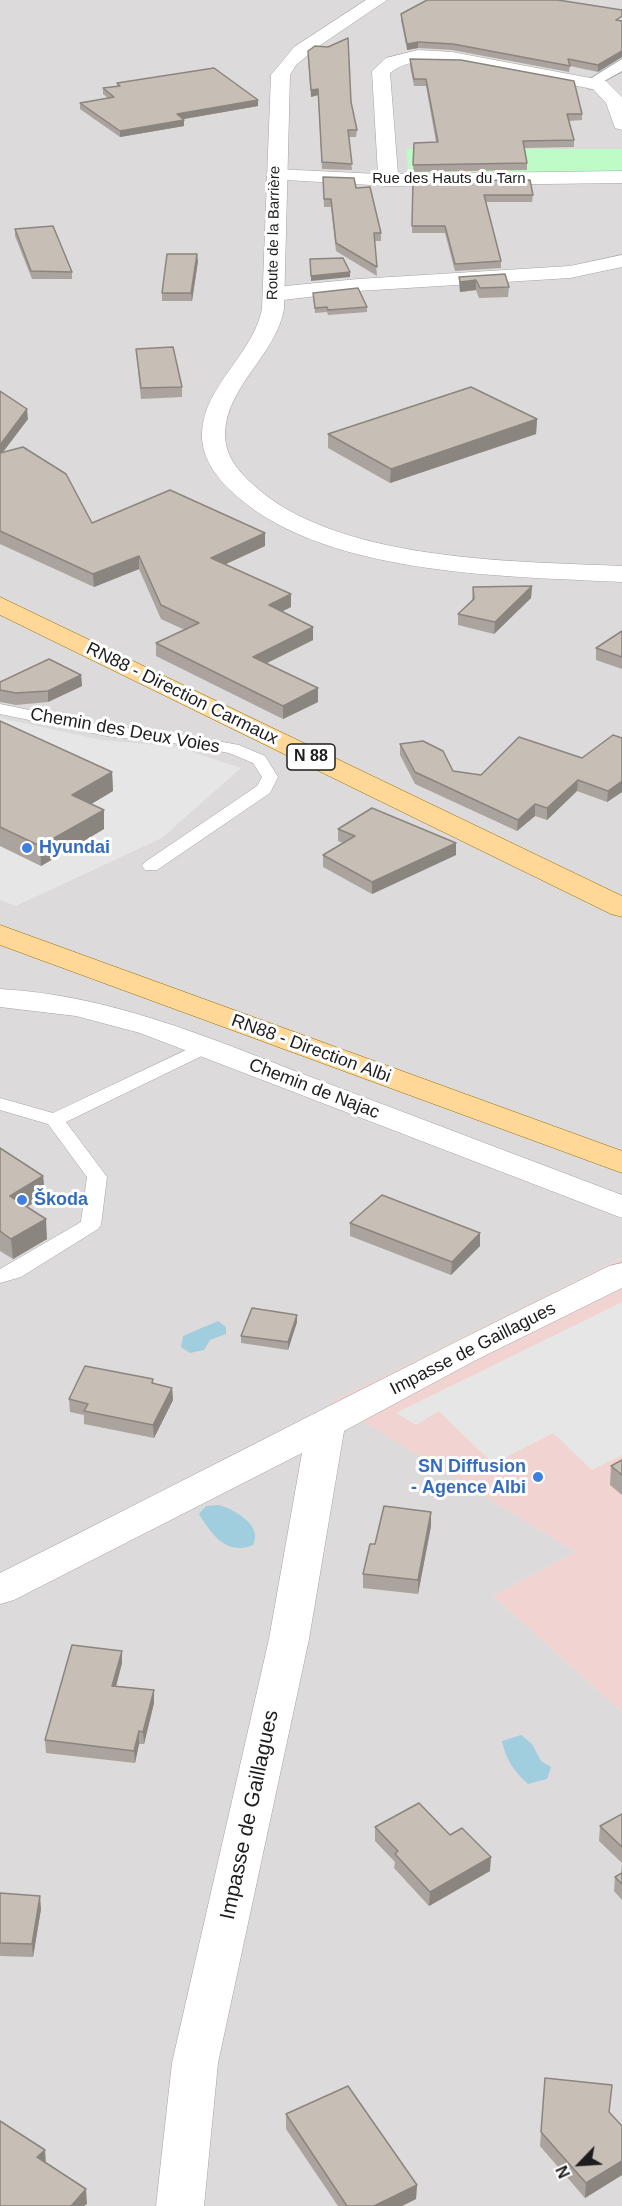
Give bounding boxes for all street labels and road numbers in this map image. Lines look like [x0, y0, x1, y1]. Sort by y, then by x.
street label: Route de la Barrière [264, 166, 284, 300]
street label: Rue des Hauts du Tarn [372, 170, 526, 188]
street label: RN88 - Direction Carmaux [82, 638, 282, 750]
street label: Chemin des Deux Voies [29, 704, 221, 758]
road number: N 88 [287, 744, 335, 770]
street label: RN88 - Direction Albi [228, 1010, 394, 1088]
street label: Chemin de Najac [246, 1054, 382, 1124]
street label: Impasse de Gaillagues [387, 1298, 559, 1400]
street label: Impasse de Gaillagues [215, 1708, 285, 1922]

